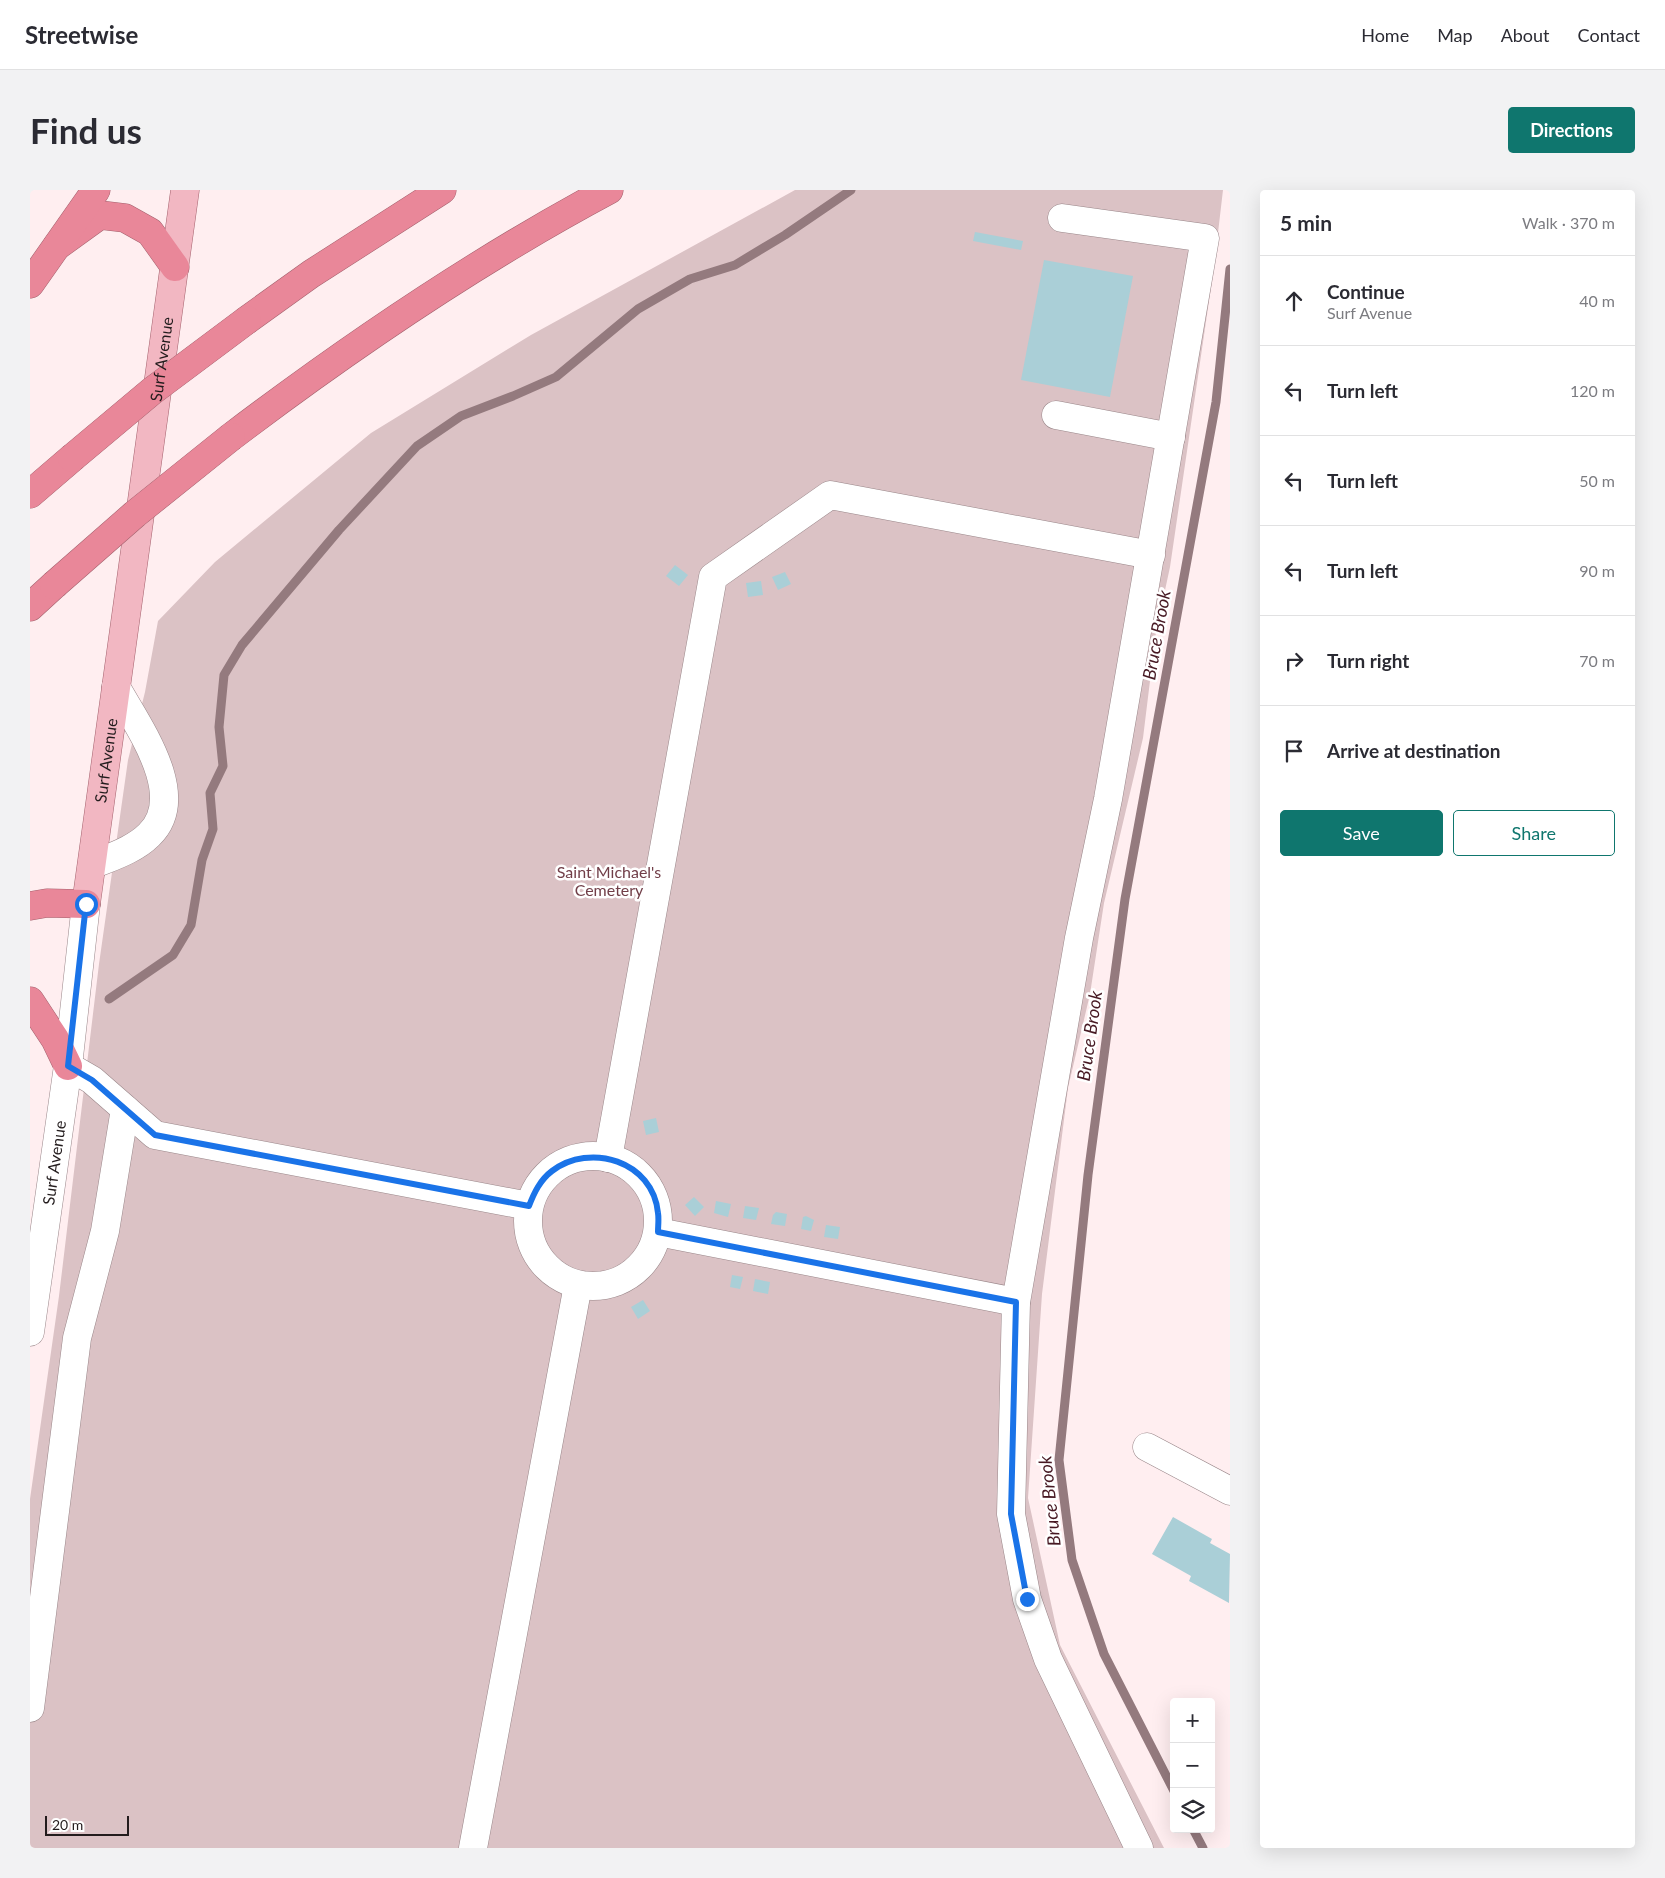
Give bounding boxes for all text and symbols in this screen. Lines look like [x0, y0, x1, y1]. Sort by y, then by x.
text: Streetwise [25, 20, 138, 49]
text: Home [1361, 24, 1409, 46]
text: Map [1437, 24, 1473, 46]
text: About [1501, 24, 1550, 46]
text: Contact [1578, 24, 1640, 46]
button: Directions [1508, 107, 1635, 153]
text: Find us [30, 109, 142, 151]
text: 5 min [1280, 210, 1332, 235]
text: Walk · 370 m [1522, 213, 1615, 232]
text: Continue [1327, 280, 1405, 303]
icon: ahead [1280, 287, 1308, 315]
text: 40 m [1579, 291, 1615, 310]
text: Surf Avenue [1327, 303, 1412, 322]
street label: Surf Avenue [146, 316, 176, 403]
icon: left [1280, 377, 1308, 405]
text: Turn left [1327, 379, 1398, 402]
text: 120 m [1570, 381, 1615, 400]
icon: left [1280, 467, 1308, 495]
text: Turn left [1327, 469, 1398, 492]
text: 50 m [1579, 471, 1615, 490]
icon: left [1280, 557, 1308, 585]
text: Turn left [1327, 559, 1398, 582]
text: 90 m [1579, 561, 1615, 580]
water label: Bruce Brook [1137, 588, 1175, 681]
icon: right [1280, 647, 1308, 675]
text: Turn right [1327, 649, 1409, 672]
text: 70 m [1579, 651, 1615, 670]
street label: Surf Avenue [90, 717, 121, 804]
icon: arrive [1280, 737, 1308, 765]
text: Arrive at destination [1327, 739, 1500, 762]
button: Save [1280, 810, 1443, 856]
button: Share [1453, 810, 1615, 856]
park label: Saint Michael's Cemetery [557, 862, 661, 899]
route start [75, 893, 98, 916]
water label: Bruce Brook [1072, 989, 1106, 1082]
street label: Surf Avenue [38, 1119, 69, 1206]
water label: Bruce Brook [1033, 1454, 1065, 1547]
route end [1016, 1588, 1039, 1611]
map controls [1170, 1698, 1215, 1833]
button: + [1170, 1698, 1215, 1743]
button: − [1170, 1743, 1215, 1788]
button: layers [1170, 1788, 1215, 1833]
scale bar [45, 1813, 129, 1836]
text: 20 m [52, 1816, 83, 1833]

